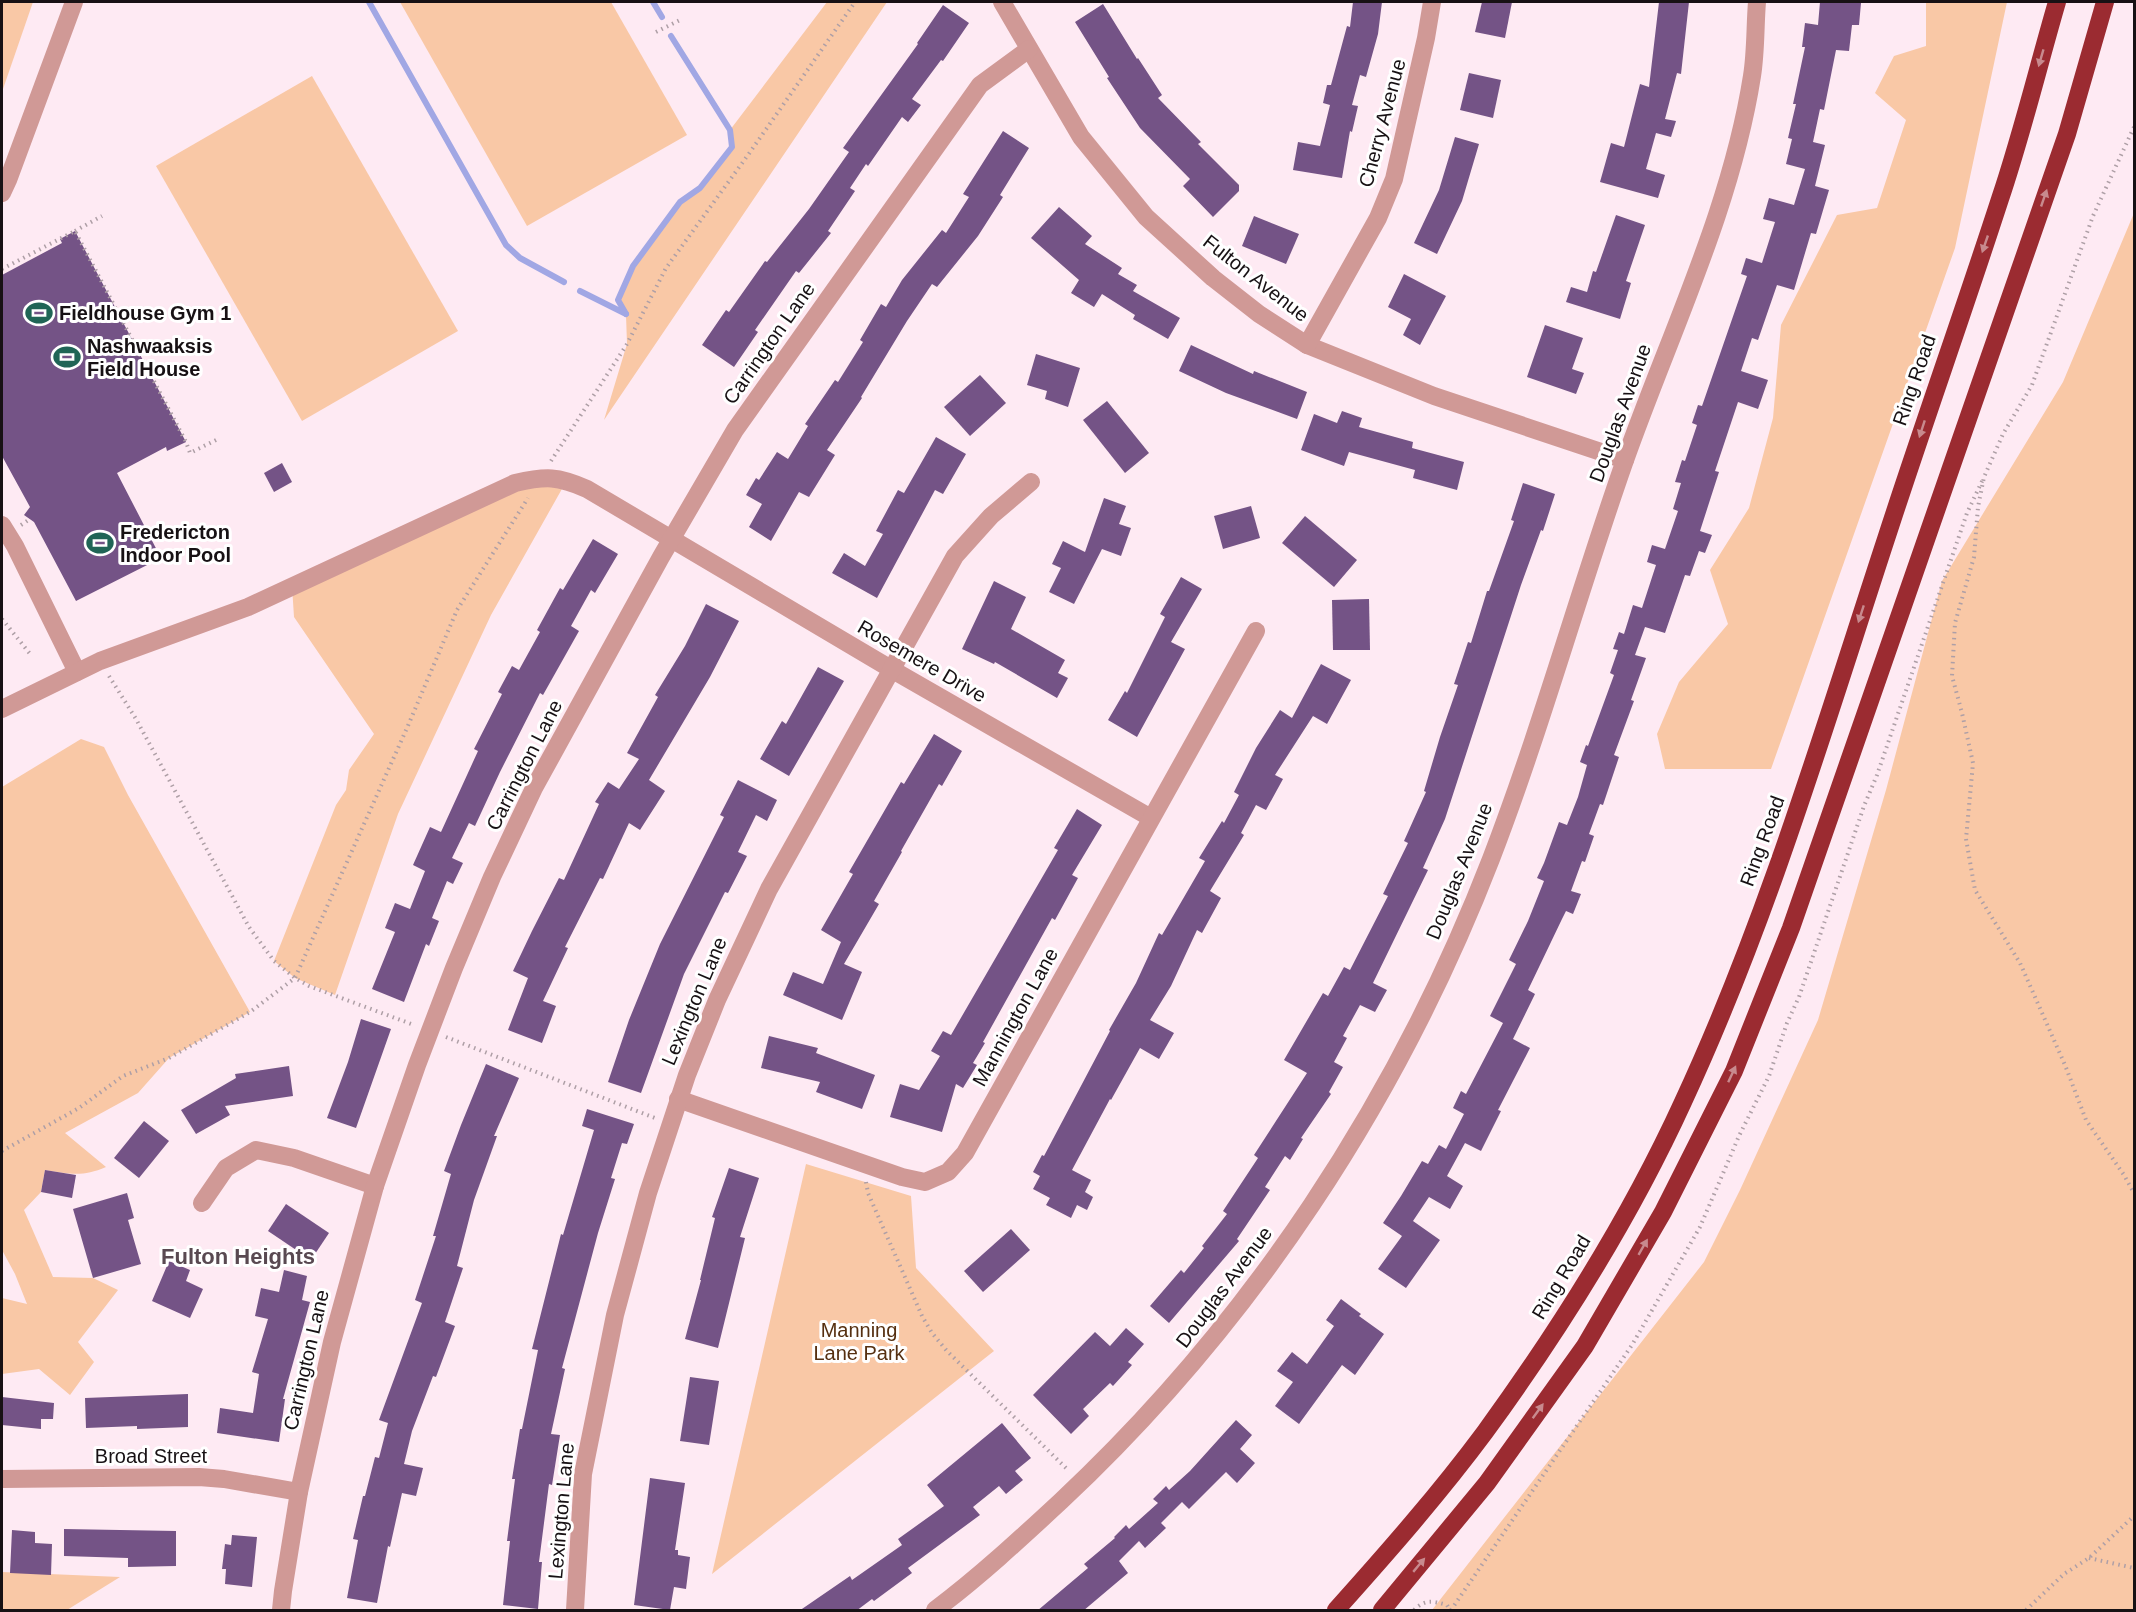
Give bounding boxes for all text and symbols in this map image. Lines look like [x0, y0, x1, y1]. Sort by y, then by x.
one-way arrow [2036, 49, 2045, 67]
street label: Cherry Avenue [1354, 56, 1410, 190]
one-way arrow [2040, 189, 2050, 207]
street label: Fulton Avenue [1199, 230, 1313, 326]
one-way arrow [1979, 235, 1989, 253]
street label: Carrington Lane [719, 278, 819, 408]
sports icon: Fieldhouse Gym 1 [24, 298, 54, 328]
place label: Fieldhouse Gym 1 [59, 302, 231, 324]
street label: Ring Road [1888, 332, 1940, 428]
place label: Nashwaaksis Field House [87, 335, 213, 380]
street label: Douglas Avenue [1585, 341, 1655, 485]
sports icon: Nashwaaksis Field House [52, 342, 82, 372]
one-way arrow [1916, 420, 1926, 438]
place label: Fredericton Indoor Pool [120, 521, 231, 566]
sports icon: Fredericton Indoor Pool [85, 528, 115, 558]
one-way arrow [1856, 605, 1865, 623]
street label: Rosemere Drive [854, 615, 990, 707]
street label: Carrington Lane [482, 696, 566, 834]
street label: Ring Road [1736, 793, 1788, 889]
street label: Douglas Avenue [1422, 800, 1496, 942]
street label: Lexington Lane [657, 934, 731, 1068]
street label: Mannington Lane [968, 944, 1062, 1090]
one-way arrow [1728, 1065, 1737, 1082]
street label: Douglas Avenue [1171, 1222, 1277, 1352]
street label: Ring Road [1527, 1231, 1595, 1323]
one-way arrow [1638, 1238, 1648, 1255]
district label: Fulton Heights [161, 1244, 315, 1269]
street label: Carrington Lane [279, 1288, 333, 1432]
park label: Manning Lane Park [813, 1319, 906, 1364]
one-way arrow [1532, 1404, 1544, 1420]
street label: Lexington Lane [544, 1442, 578, 1580]
street label: Broad Street [95, 1445, 208, 1467]
one-way arrow [1412, 1558, 1425, 1573]

